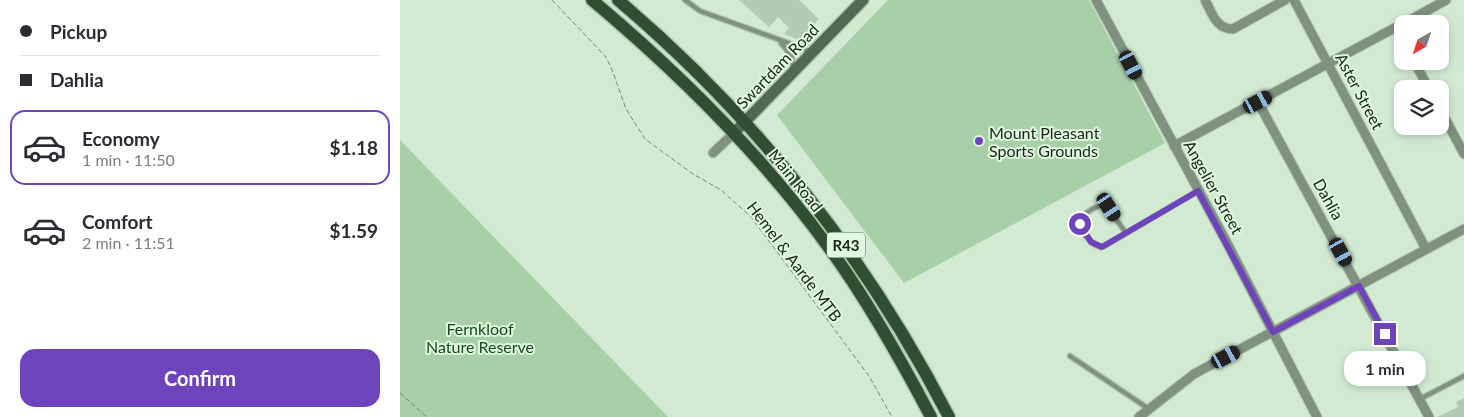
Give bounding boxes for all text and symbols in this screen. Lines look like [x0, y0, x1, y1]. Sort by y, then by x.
north arrow [1394, 15, 1449, 70]
map controls [1394, 15, 1449, 135]
text: Pickup [50, 20, 107, 43]
street label: Swartdam Road [732, 20, 822, 112]
car [1117, 48, 1144, 82]
street label: Aster Street [1332, 50, 1388, 133]
text: Dahlia [50, 68, 104, 91]
button: layers [1394, 80, 1449, 135]
car [1241, 88, 1274, 116]
place label: Mount Pleasant Sports Grounds [989, 123, 1100, 160]
icon: car [22, 125, 67, 170]
text: Economy [82, 127, 160, 150]
marker: Mount Pleasant Sports Grounds [973, 135, 985, 147]
text: $1.18 [329, 136, 378, 159]
street label: Angelier Street [1180, 137, 1248, 237]
street label: Main Road [765, 145, 827, 215]
text: 1 min · 11:50 [82, 150, 175, 169]
street label: Dahlia [1310, 175, 1348, 223]
car [1094, 190, 1123, 224]
street label: Hemel & Aarde MTB [744, 197, 846, 325]
icon: car [22, 208, 67, 253]
text: Comfort [82, 210, 153, 233]
route start [1069, 213, 1091, 235]
text: $1.59 [329, 219, 378, 242]
road number: R43 [827, 232, 865, 258]
text: 2 min · 11:51 [82, 233, 175, 252]
car [1327, 235, 1354, 269]
park label: Fernkloof Nature Reserve [426, 319, 534, 356]
route end [1374, 323, 1396, 345]
car [1209, 343, 1242, 371]
button: Confirm [20, 349, 380, 407]
callout: 1 min [1344, 352, 1426, 386]
text: 1 min [1365, 359, 1405, 378]

